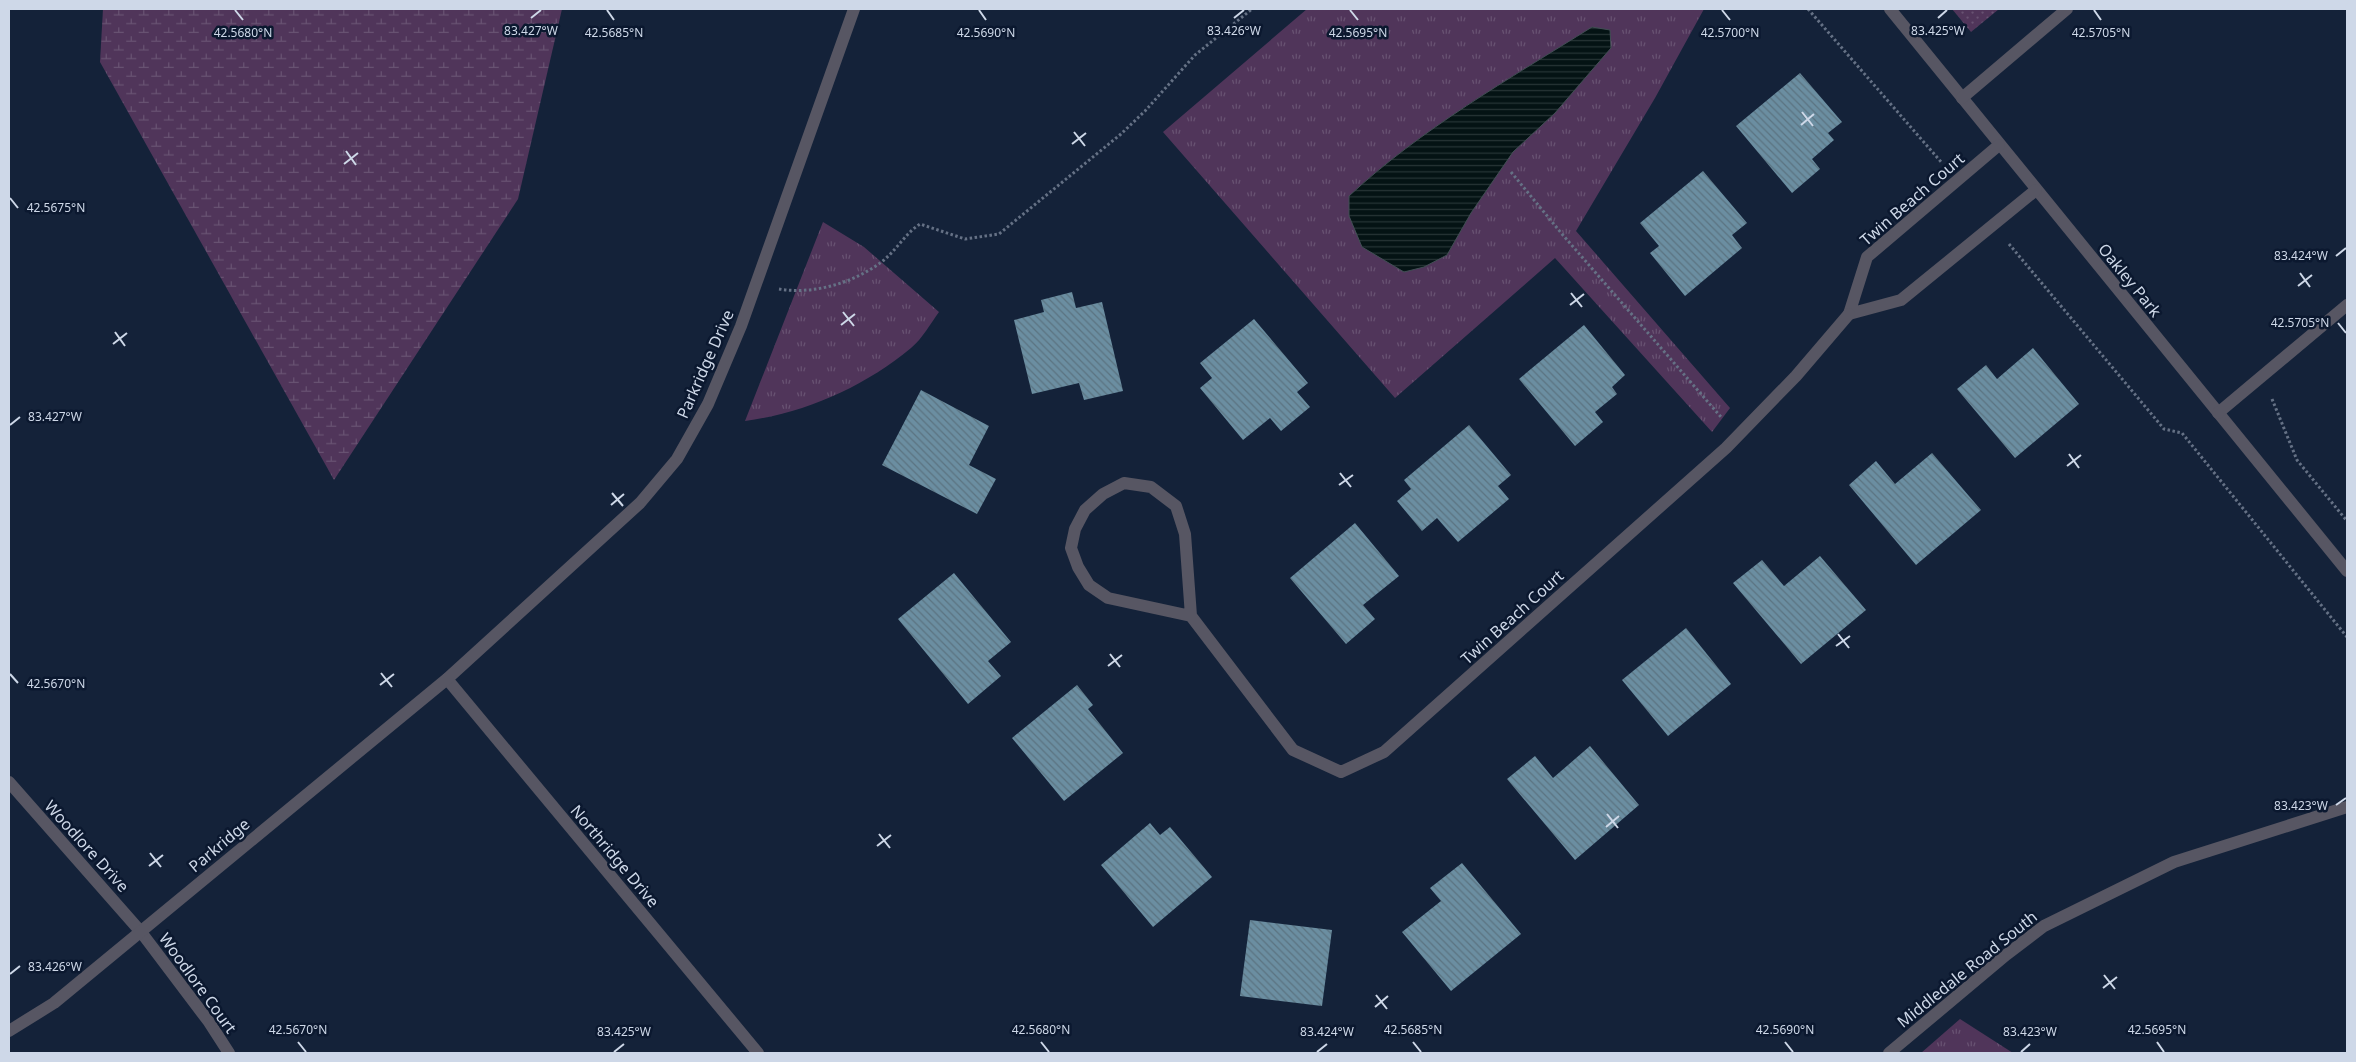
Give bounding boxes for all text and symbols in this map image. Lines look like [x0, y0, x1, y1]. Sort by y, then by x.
text: 83.427°W [504, 22, 558, 39]
text: 83.426°W [1207, 22, 1261, 39]
text: 83.425°W [1911, 22, 1965, 39]
text: 42.5680°N [214, 24, 272, 41]
text: 42.5685°N [585, 24, 643, 41]
text: 42.5690°N [957, 24, 1015, 41]
text: 42.5695°N [1329, 24, 1387, 41]
text: 42.5700°N [1701, 24, 1759, 41]
text: 42.5705°N [2072, 24, 2130, 41]
street label: Twin Beach Court [1855, 147, 1969, 250]
text: 42.5675°N [27, 199, 85, 216]
street label: Oakley Park [2093, 239, 2167, 322]
text: 83.424°W [2274, 247, 2328, 264]
street label: Parkridge Drive [671, 306, 739, 422]
text: 42.5705°N [2271, 314, 2329, 331]
text: 83.427°W [28, 408, 82, 425]
street label: Twin Beach Court [1456, 565, 1568, 669]
text: 42.5670°N [27, 675, 85, 692]
street label: Woodlore Drive [40, 795, 134, 897]
text: 83.423°W [2274, 797, 2328, 814]
street label: Northridge Drive [566, 800, 664, 912]
street label: Parkridge [184, 813, 254, 877]
street label: Middledale Road South [1892, 906, 2042, 1032]
street label: Woodlore Court [154, 928, 242, 1038]
text: 83.426°W [28, 958, 82, 975]
text: 42.5670°N [269, 1021, 327, 1038]
text: 42.5680°N [1012, 1021, 1070, 1038]
text: 42.5685°N [1384, 1021, 1442, 1038]
text: 42.5690°N [1756, 1021, 1814, 1038]
text: 42.5695°N [2128, 1021, 2186, 1038]
text: 83.425°W [597, 1023, 651, 1040]
text: 83.424°W [1300, 1023, 1354, 1040]
text: 83.423°W [2003, 1023, 2057, 1040]

